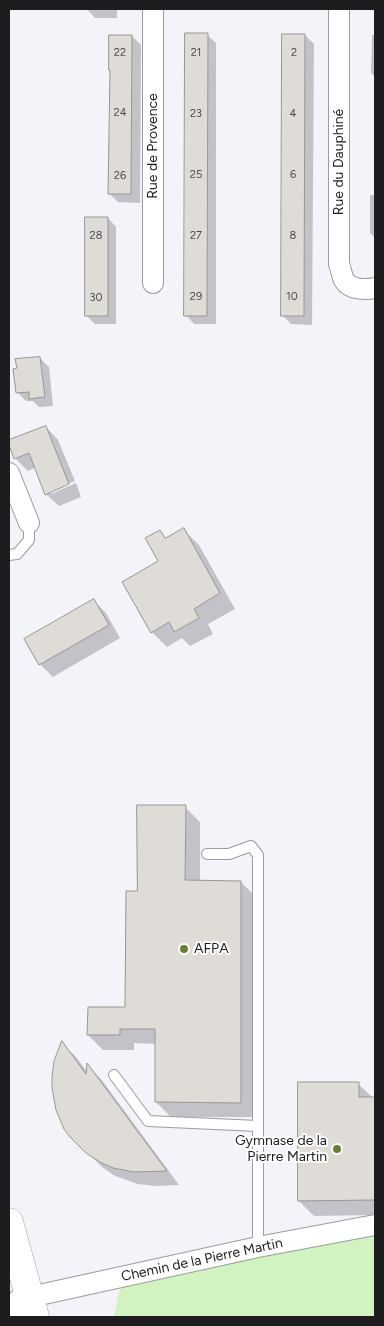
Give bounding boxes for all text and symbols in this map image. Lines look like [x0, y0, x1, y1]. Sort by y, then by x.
house number: 22 [114, 46, 126, 60]
house number: 21 [191, 46, 201, 60]
house number: 2 [291, 46, 297, 60]
street label: Rue de Provence [145, 93, 161, 199]
house number: 24 [114, 106, 126, 120]
house number: 23 [190, 107, 202, 121]
house number: 4 [290, 107, 296, 121]
street label: Rue du Dauphiné [331, 109, 347, 215]
house number: 25 [190, 168, 202, 182]
house number: 6 [290, 168, 296, 182]
house number: 26 [114, 169, 126, 183]
house number: 28 [90, 229, 102, 243]
house number: 27 [190, 229, 202, 243]
house number: 8 [290, 229, 296, 243]
house number: 29 [190, 290, 202, 304]
house number: 10 [286, 290, 298, 304]
house number: 30 [89, 291, 103, 305]
place label: AFPA [194, 941, 229, 957]
marker: AFPA [178, 943, 190, 955]
place label: Gymnase de la Pierre Martin [235, 1133, 327, 1166]
marker: Gymnase de la Pierre Martin [331, 1143, 343, 1155]
street label: Chemin de la Pierre Martin [120, 1235, 284, 1285]

